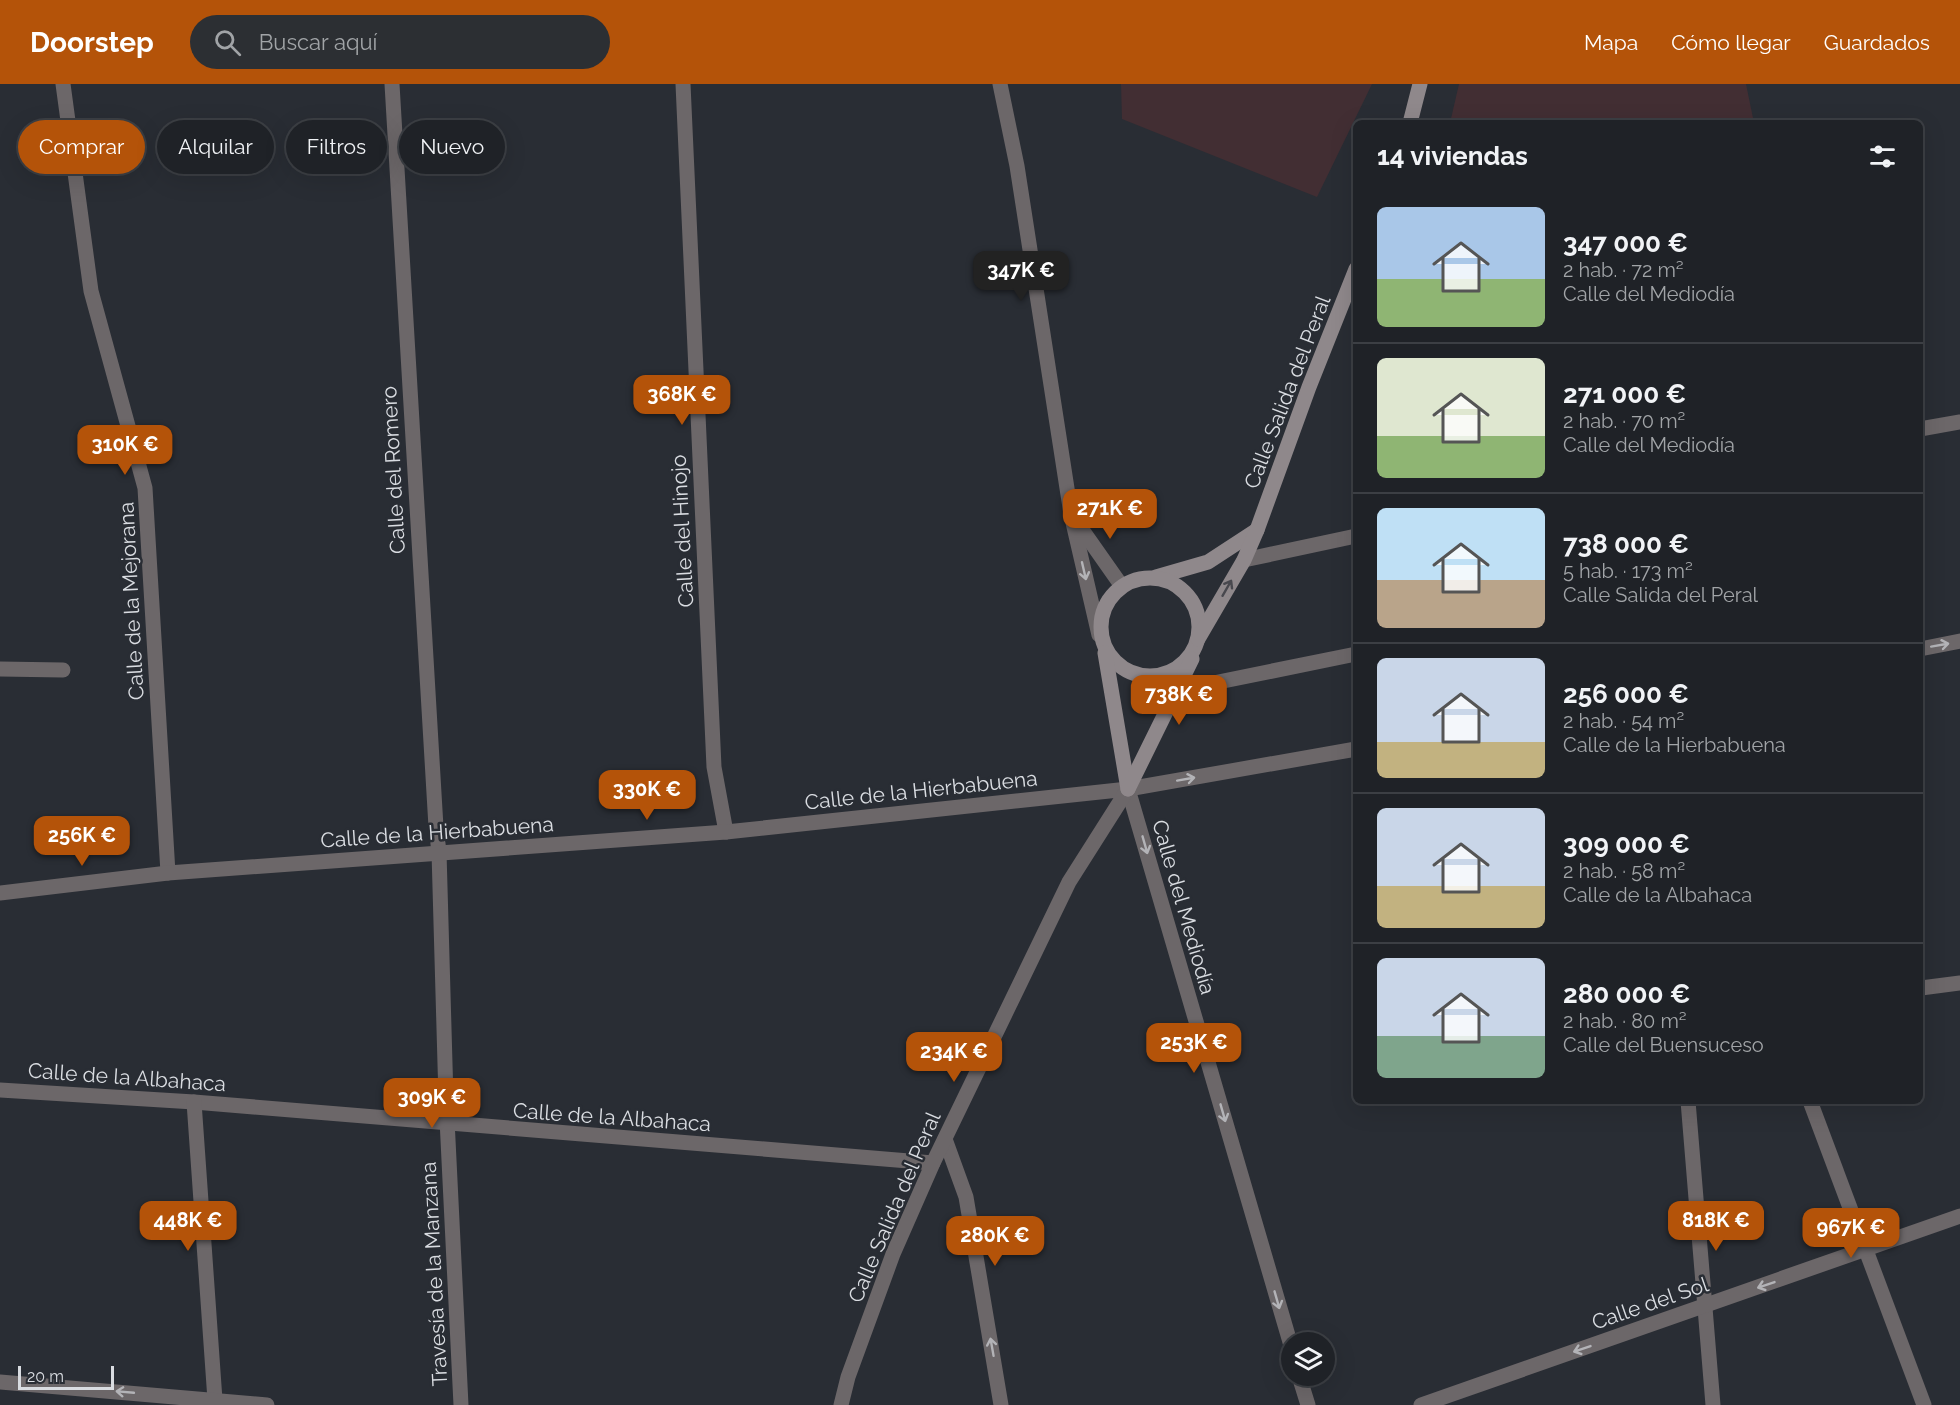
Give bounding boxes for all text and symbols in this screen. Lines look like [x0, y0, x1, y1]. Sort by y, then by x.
search box [190, 15, 610, 69]
text: Doorstep [30, 26, 154, 59]
icon: search [211, 26, 244, 59]
text: Buscar aquí [259, 29, 377, 55]
text: Mapa [1584, 30, 1638, 55]
text: Cómo llegar [1671, 30, 1791, 55]
text: Guardados [1824, 30, 1930, 55]
chip: Comprar [18, 120, 145, 174]
chip: Alquilar [157, 120, 274, 174]
chip: Filtros [286, 120, 387, 174]
chip: Nuevo [399, 120, 505, 174]
icon: filters [1866, 140, 1899, 173]
text: 14 viviendas [1377, 141, 1528, 171]
text: 347 000 € [1563, 228, 1688, 258]
icon: home [1425, 231, 1497, 303]
pin: 347K € [972, 251, 1070, 302]
text: 347K € [987, 258, 1055, 282]
text: 2 hab. · 72 m² [1563, 258, 1684, 282]
text: Calle del Mediodía [1563, 282, 1735, 306]
street label: Calle Salida del Peral [1239, 292, 1335, 492]
pin: 368K € [633, 375, 731, 426]
text: 271 000 € [1563, 379, 1686, 409]
text: 368K € [647, 382, 717, 406]
icon: home [1425, 382, 1497, 454]
street label: Calle del Romero [376, 386, 410, 554]
text: 2 hab. · 70 m² [1563, 409, 1685, 433]
pin: 310K € [76, 425, 174, 476]
text: 310K € [91, 432, 159, 456]
text: Calle del Mediodía [1563, 433, 1735, 457]
street label: Calle del Hinojo [666, 454, 698, 608]
pin: 271K € [1061, 489, 1159, 540]
text: 271K € [1077, 496, 1143, 520]
street label: Calle de la Mejorana [113, 501, 149, 701]
text: 738 000 € [1563, 529, 1689, 559]
icon: home [1425, 532, 1497, 604]
text: 5 hab. · 173 m² [1563, 559, 1693, 583]
one-way arrow [1079, 562, 1091, 581]
one-way arrow [1222, 580, 1234, 597]
text: Calle Salida del Peral [1563, 583, 1758, 607]
one-way arrow [1930, 639, 1949, 650]
pin: 738K € [1130, 675, 1228, 726]
text: 256 000 € [1563, 679, 1689, 709]
text: 738K € [1145, 682, 1213, 706]
icon: home [1425, 682, 1497, 754]
text: 2 hab. · 54 m² [1563, 709, 1684, 733]
text: Calle de la Hierbabuena [1563, 733, 1786, 757]
street label: Calle de la Hierbabuena [803, 765, 1039, 815]
pin: 330K € [598, 770, 696, 821]
one-way arrow [1176, 773, 1195, 784]
text: 330K € [613, 777, 681, 801]
street label: Calle de la Hierbabuena [319, 811, 555, 853]
pin: 256K € [33, 816, 131, 867]
street label: Calle del Mediodía [1147, 817, 1221, 997]
text: 256K € [48, 823, 116, 847]
text: 309 000 € [1563, 829, 1690, 859]
icon: home [1425, 832, 1497, 904]
one-way arrow [1140, 835, 1151, 854]
text: 2 hab. · 58 m² [1563, 859, 1685, 883]
text: Calle de la Albahaca [1563, 883, 1752, 907]
text: 280 000 € [1563, 979, 1690, 1009]
icon: home [1425, 982, 1497, 1054]
text: 2 hab. · 80 m² [1563, 1009, 1687, 1033]
pin: 253K € [1145, 1023, 1243, 1074]
text: 253K € [1160, 1030, 1228, 1054]
pin: 234K € [905, 1032, 1003, 1083]
text: Calle del Buensuceso [1563, 1033, 1764, 1057]
text: 234K € [920, 1039, 988, 1063]
street label: Calle de la Albahaca [27, 1058, 227, 1096]
pin: 309K € [383, 1078, 481, 1129]
text: 309K € [397, 1085, 467, 1109]
street label: Calle de la Albahaca [512, 1098, 712, 1136]
one-way arrow [1218, 1103, 1229, 1122]
street label: Calle Salida del Peral [842, 1108, 946, 1306]
street label: Travesía de la Manzana [416, 1161, 452, 1387]
pin: 448K € [139, 1201, 237, 1252]
pin: 818K € [1667, 1201, 1765, 1252]
text: 448K € [154, 1208, 222, 1232]
text: 818K € [1682, 1208, 1750, 1232]
pin: 967K € [1802, 1208, 1900, 1259]
text: 967K € [1816, 1215, 1886, 1239]
pin: 280K € [946, 1216, 1044, 1267]
text: 280K € [960, 1223, 1030, 1247]
street label: Calle del Sol [1588, 1271, 1712, 1335]
one-way arrow [1757, 1280, 1776, 1291]
one-way arrow [1272, 1290, 1283, 1309]
map controls [1281, 1332, 1335, 1386]
button: layers [1281, 1332, 1335, 1386]
one-way arrow [986, 1338, 997, 1358]
one-way arrow [1573, 1344, 1592, 1355]
scale bar [18, 1363, 114, 1390]
text: 20 m [27, 1367, 64, 1386]
one-way arrow [116, 1387, 136, 1398]

